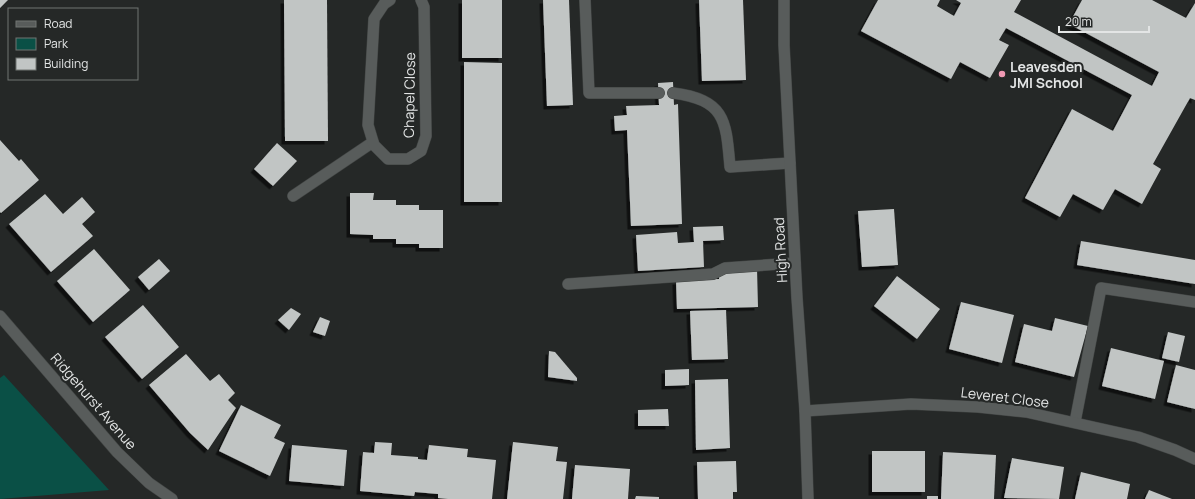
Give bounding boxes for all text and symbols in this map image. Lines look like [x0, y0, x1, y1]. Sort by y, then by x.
legend [8, 8, 138, 80]
scale bar [1059, 8, 1149, 34]
text: 20 m [1065, 13, 1092, 30]
text: Road [44, 15, 72, 32]
text: Park [44, 35, 69, 52]
street label: Chapel Close [399, 52, 419, 138]
text: Building [44, 55, 88, 72]
place label: Leavesden JMI School [1010, 57, 1083, 92]
marker: Leavesden JMI School [997, 69, 1007, 79]
street label: High Road [769, 217, 791, 283]
street label: Ridgehurst Avenue [47, 349, 141, 453]
street label: Leveret Close [960, 382, 1050, 412]

